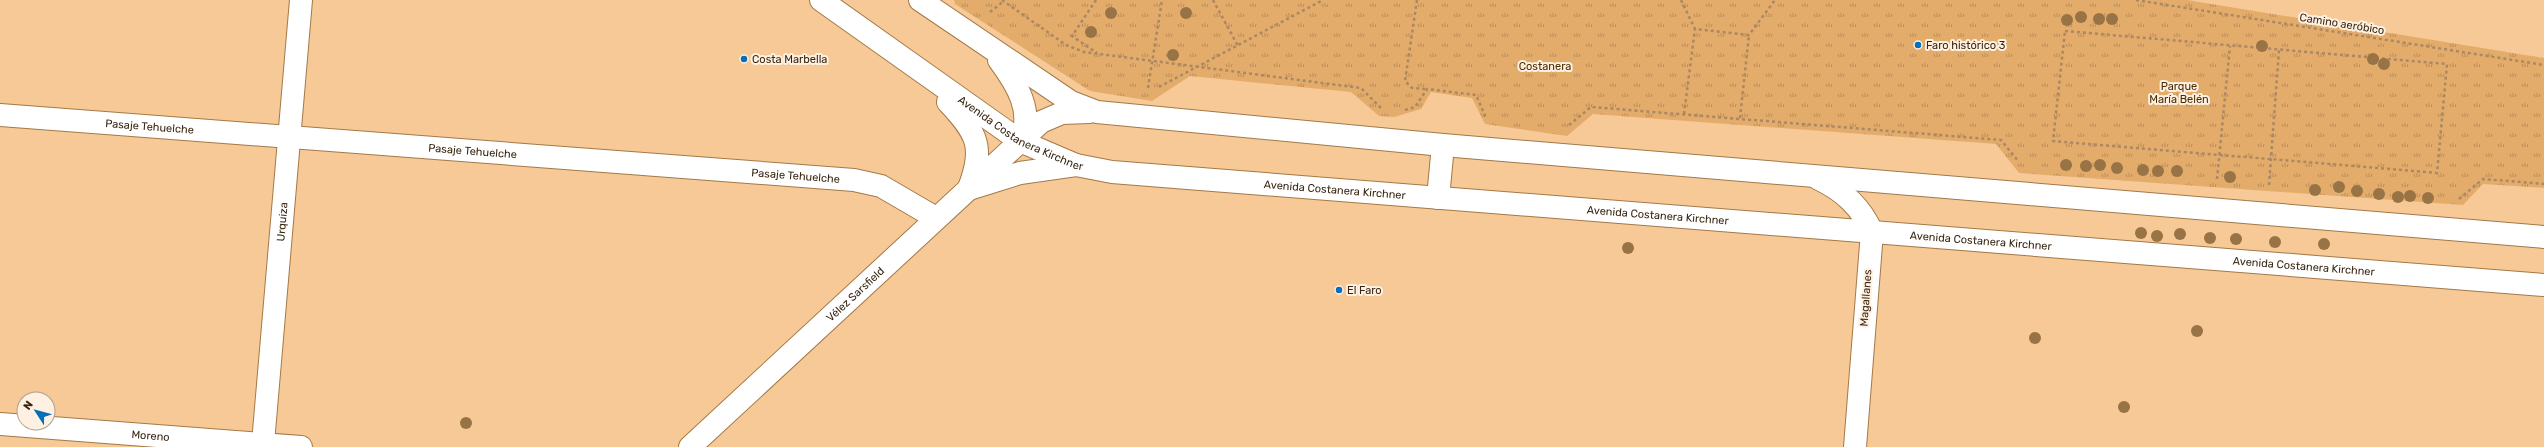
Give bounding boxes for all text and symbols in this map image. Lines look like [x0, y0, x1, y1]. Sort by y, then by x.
street label: Camino aeróbico [2299, 11, 2385, 37]
place label: Faro histórico 3 [1926, 39, 2006, 52]
marker: Faro histórico 3 [1913, 40, 1923, 50]
place label: Costa Marbella [752, 53, 827, 66]
marker: Costa Marbella [739, 54, 749, 64]
park label: Costanera [1519, 60, 1571, 73]
park label: Parque María Belén [2149, 80, 2209, 106]
street label: Avenida Costanera Kirchner [956, 93, 1085, 173]
street label: Pasaje Tehuelche [105, 117, 194, 136]
street label: Pasaje Tehuelche [428, 141, 517, 161]
street label: Pasaje Tehuelche [751, 166, 841, 185]
street label: Avenida Costanera Kirchner [1263, 178, 1407, 202]
street label: Urquiza [274, 202, 290, 242]
street label: Avenida Costanera Kirchner [1586, 203, 1730, 227]
street label: Avenida Costanera Kirchner [1909, 228, 2053, 253]
street label: Avenida Costanera Kirchner [2232, 254, 2376, 278]
street label: Vélez Sarsfield [823, 264, 887, 324]
street label: Magallanes [1858, 269, 1875, 327]
place label: El Faro [1347, 284, 1382, 297]
marker: El Faro [1334, 285, 1344, 295]
north arrow [16, 391, 56, 431]
text: N [21, 398, 36, 412]
street label: Moreno [131, 428, 170, 443]

